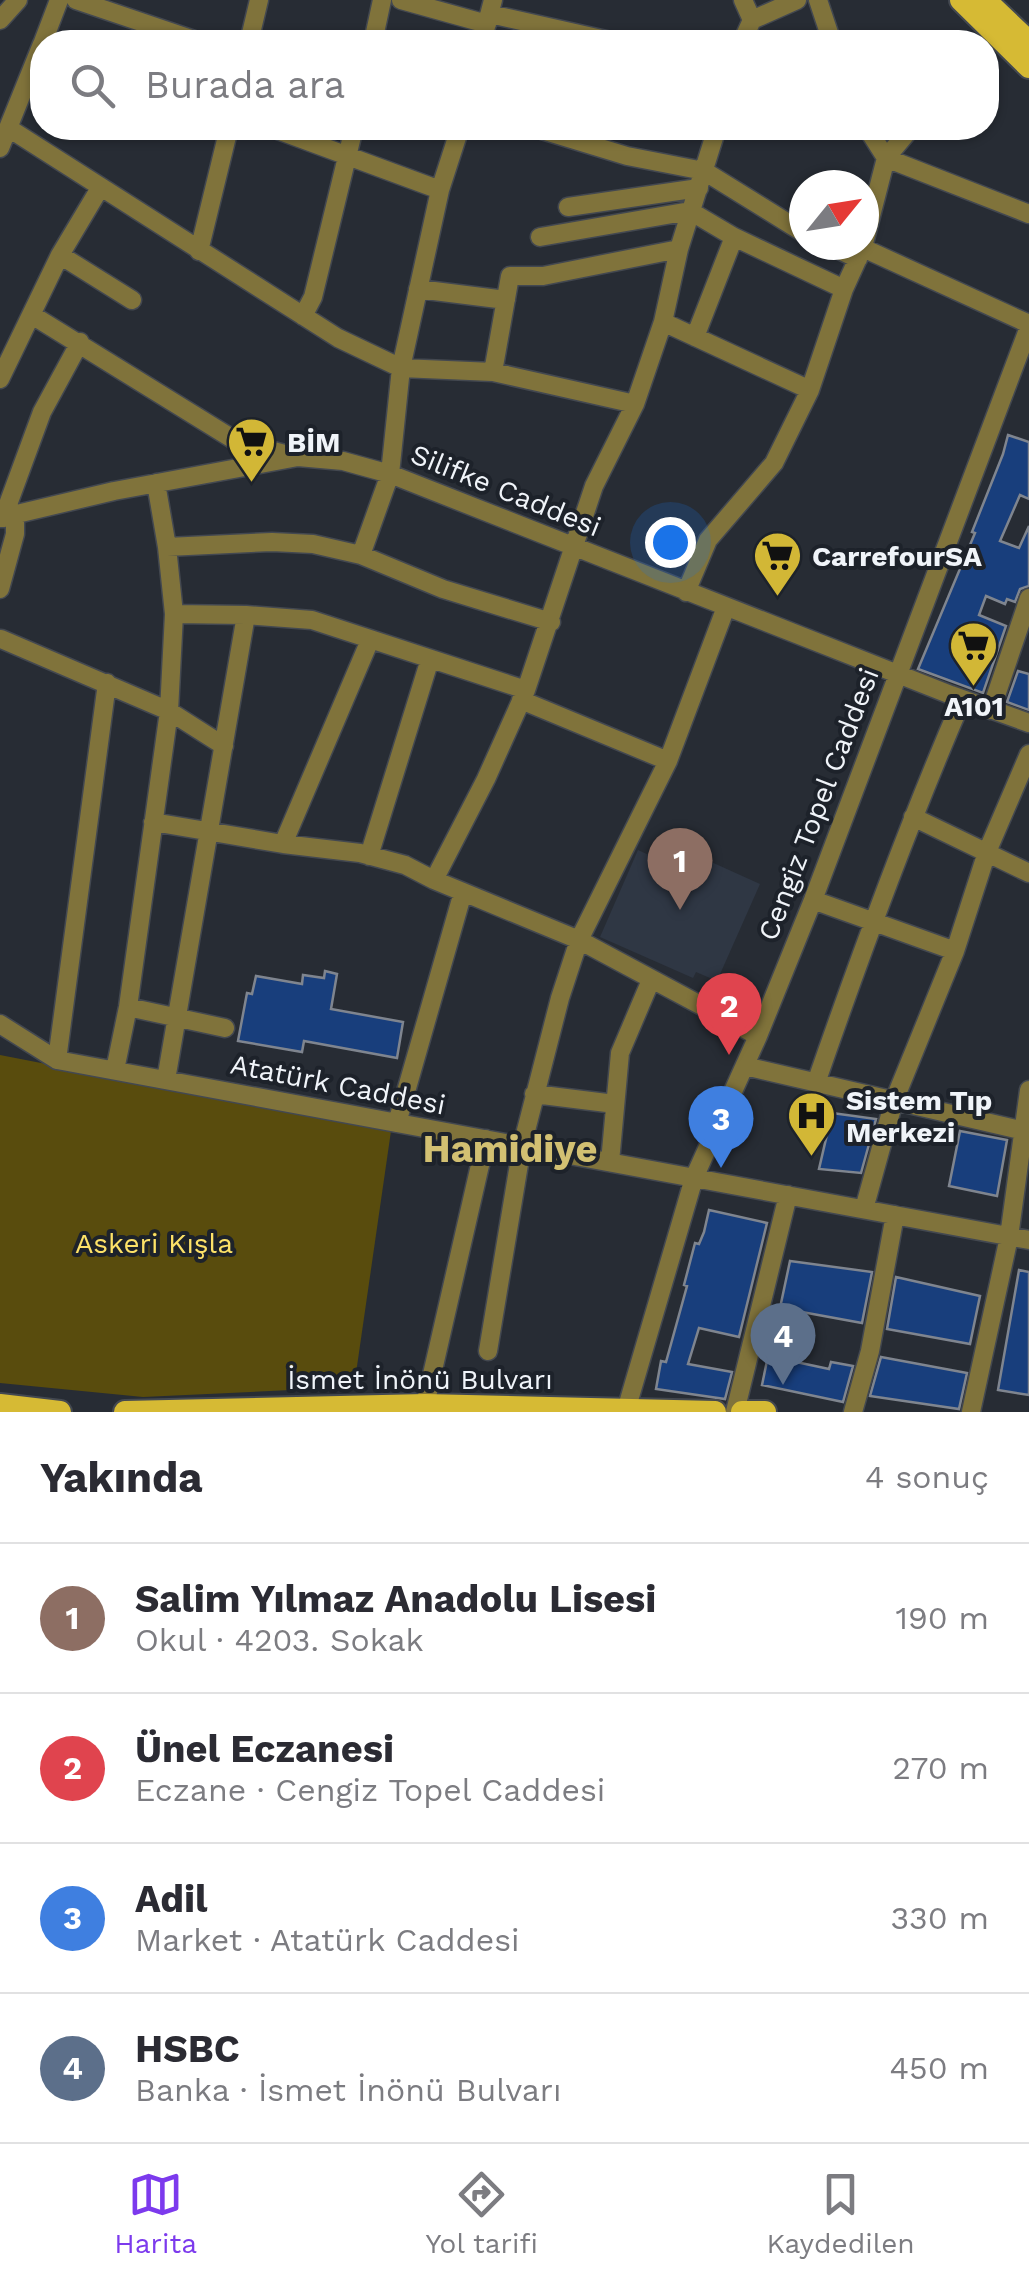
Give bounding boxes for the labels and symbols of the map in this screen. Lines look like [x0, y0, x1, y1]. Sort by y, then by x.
north arrow [789, 170, 879, 260]
supermarket icon: BİM [226, 416, 278, 484]
place label: BİM [287, 426, 341, 459]
street label: Silifke Caddesi [406, 437, 606, 544]
your location [645, 517, 696, 568]
supermarket icon: CarrefourSA [751, 530, 803, 598]
place label: CarrefourSA [812, 540, 982, 573]
supermarket icon: A101 [948, 620, 1000, 688]
street label: Cengiz Topel Caddesi [751, 663, 886, 945]
place label: A101 [944, 690, 1004, 723]
pin: 1 [648, 828, 712, 910]
pin: 2 [696, 972, 762, 1055]
street label: Atatürk Caddesi [228, 1047, 448, 1122]
place label: Sistem Tıp Merkezi [846, 1084, 992, 1149]
pin: 3 [688, 1086, 754, 1168]
hospital icon: Sistem Tıp Merkezi [785, 1090, 837, 1158]
district label: Hamidiye [423, 1127, 597, 1171]
park label: Askeri Kışla [75, 1227, 233, 1260]
pin: 4 [750, 1302, 816, 1385]
street label: İsmet İnönü Bulvarı [287, 1363, 553, 1396]

